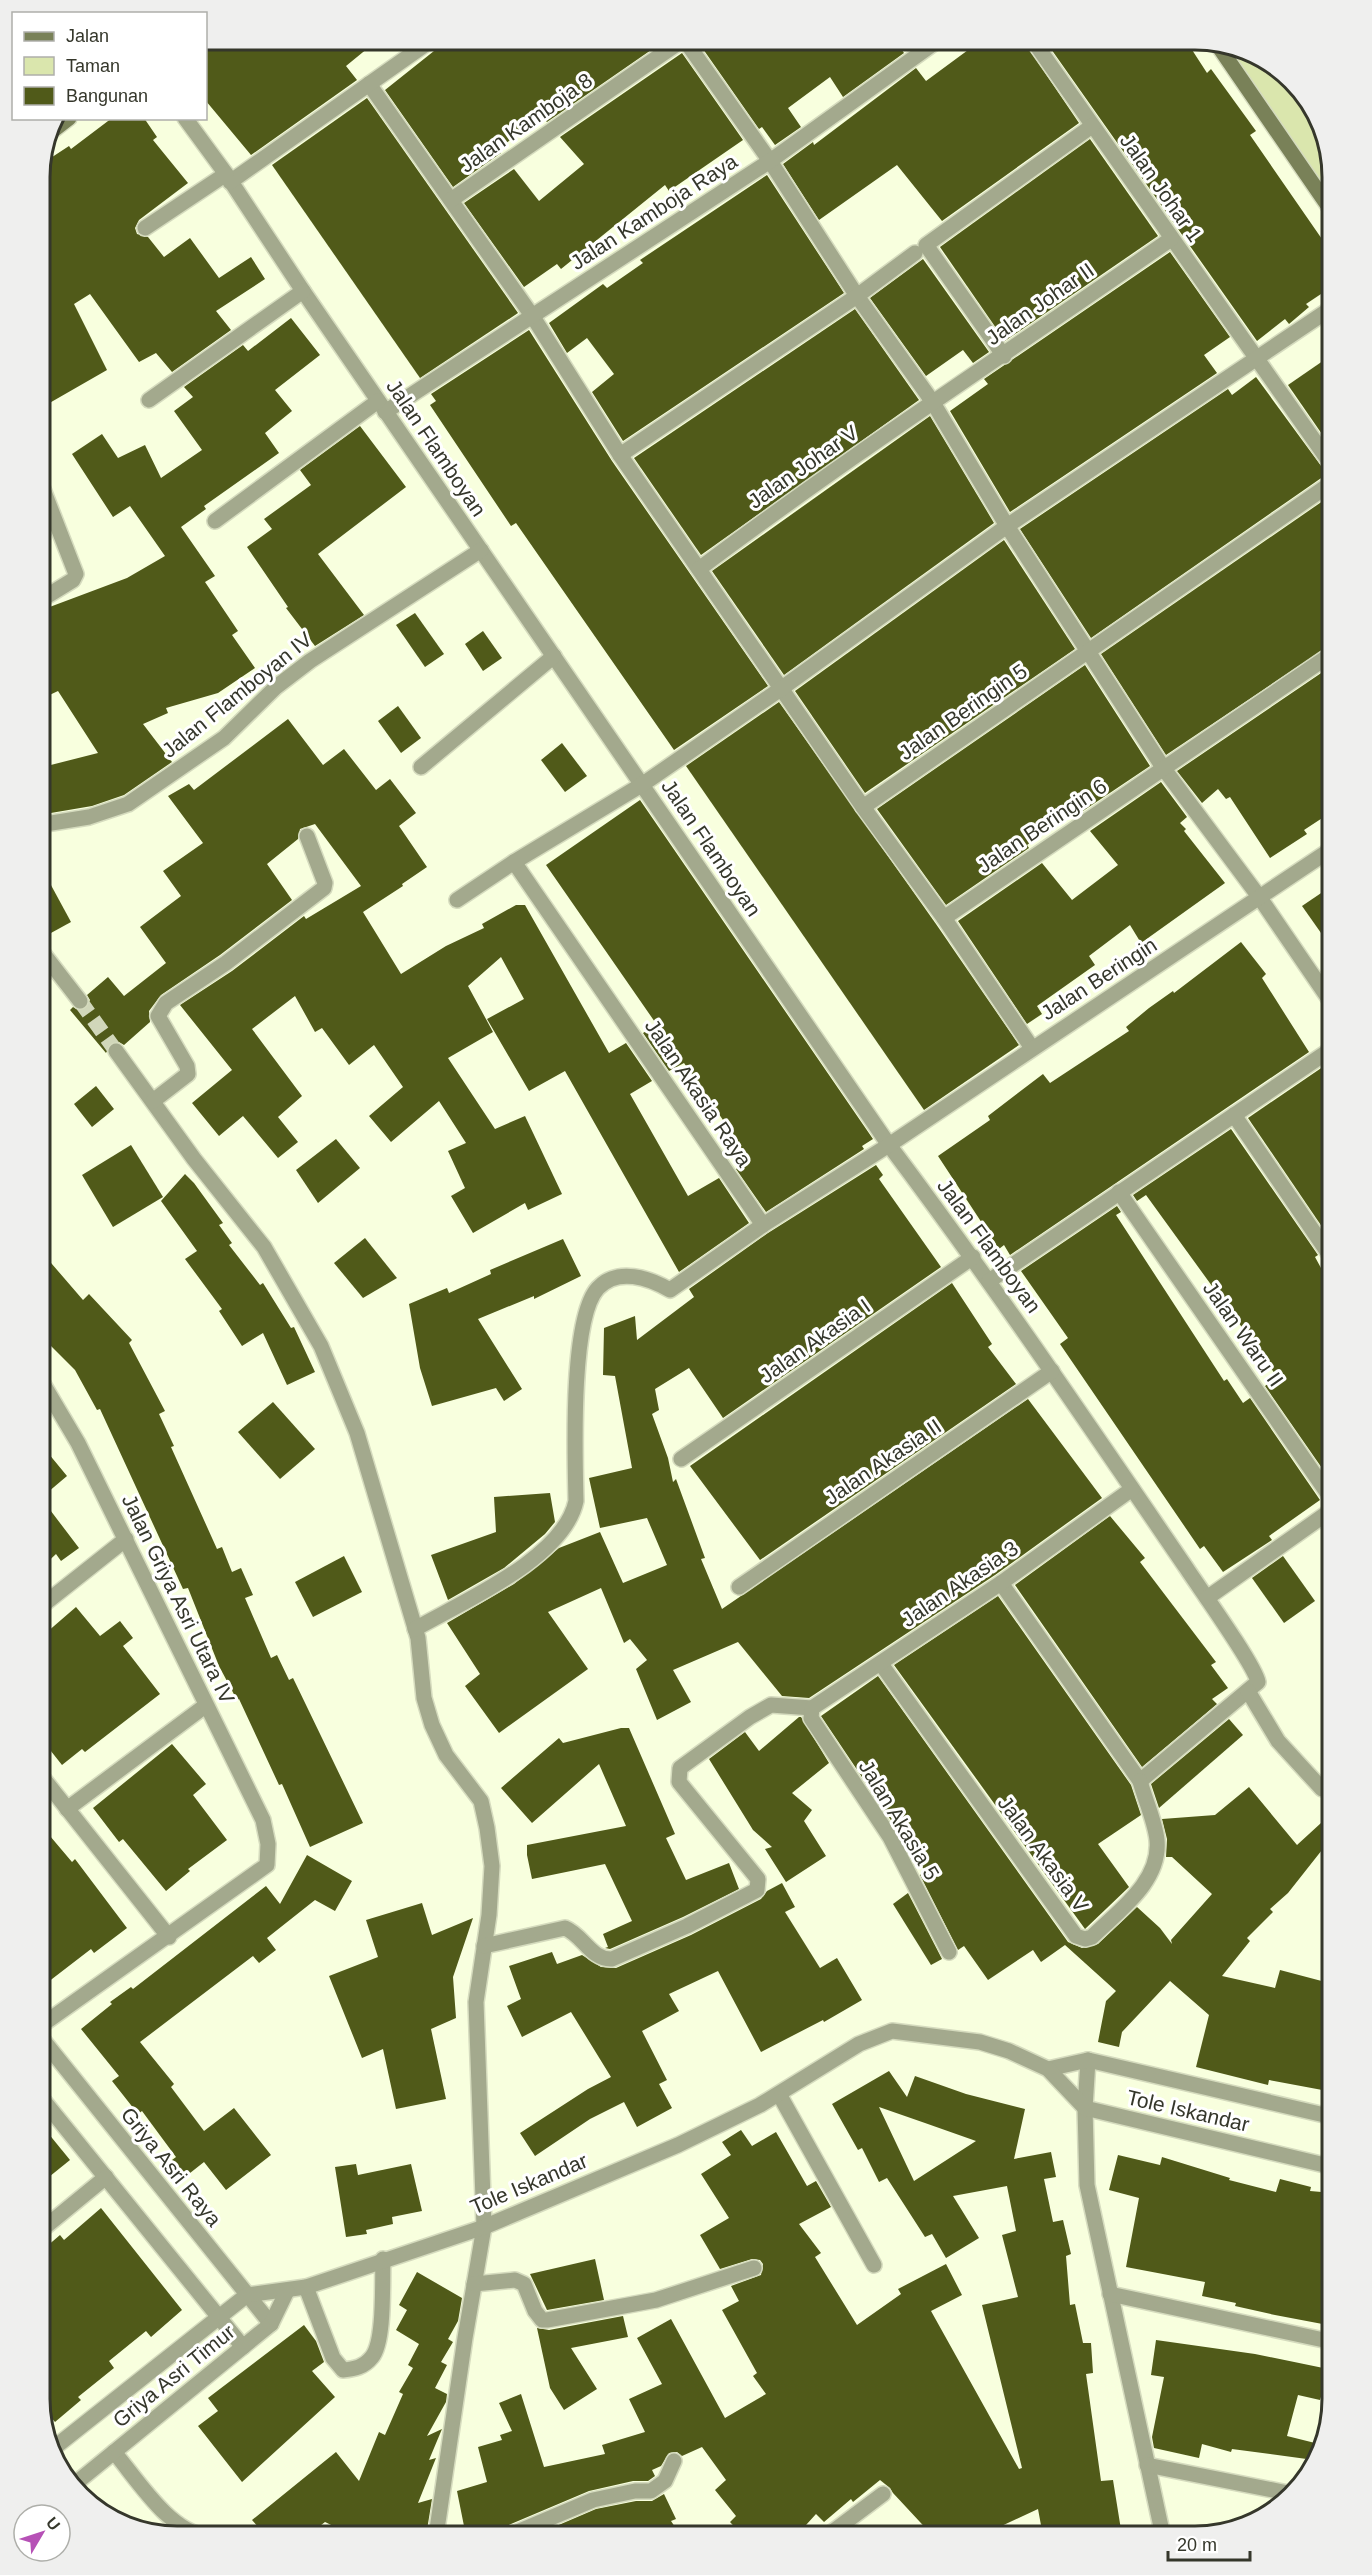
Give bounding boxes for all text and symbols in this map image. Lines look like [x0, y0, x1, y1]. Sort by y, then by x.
legend [12, 12, 207, 120]
text: Jalan [66, 26, 109, 46]
text: Taman [66, 56, 120, 76]
street label: Jalan Kamboja 8 [455, 68, 596, 177]
text: Bangunan [66, 86, 148, 106]
street label: Jalan Johar 1 [1116, 129, 1207, 246]
street label: Jalan Kamboja Raya [566, 149, 742, 274]
street label: Jalan Johar II [981, 258, 1098, 349]
street label: Jalan Flamboyan [382, 375, 491, 520]
street label: Jalan Johar V [744, 420, 862, 513]
street label: Jalan Flamboyan IV [157, 627, 316, 762]
street label: Jalan Beringin 5 [894, 659, 1031, 764]
street label: Jalan Beringin 6 [973, 774, 1111, 877]
street label: Jalan Flamboyan [657, 775, 766, 920]
street label: Jalan Beringin [1037, 933, 1161, 1024]
street label: Jalan Akasia Raya [641, 1015, 756, 1171]
street label: Jalan Flamboyan [933, 1174, 1046, 1317]
street label: Jalan Waru II [1199, 1277, 1288, 1391]
street label: Jalan Akasia I [755, 1294, 874, 1387]
street label: Jalan Akasia II [820, 1414, 945, 1509]
street label: Jalan Griya Asri Utara IV [118, 1490, 239, 1707]
street label: Jalan Akasia 3 [897, 1536, 1022, 1631]
street label: Jalan Akasia 5 [855, 1756, 944, 1884]
street label: Jalan Akasia V [994, 1791, 1093, 1916]
street label: Tole Iskandar [1125, 2085, 1252, 2136]
street label: Griya Asri Raya [117, 2103, 226, 2231]
street label: Tole Iskandar [467, 2149, 591, 2219]
street label: Griya Asri Timur [108, 2320, 239, 2432]
north arrow [12, 2503, 72, 2563]
text: U [43, 2514, 64, 2534]
scale bar [1168, 2524, 1250, 2562]
text: 20 m [1177, 2535, 1217, 2555]

